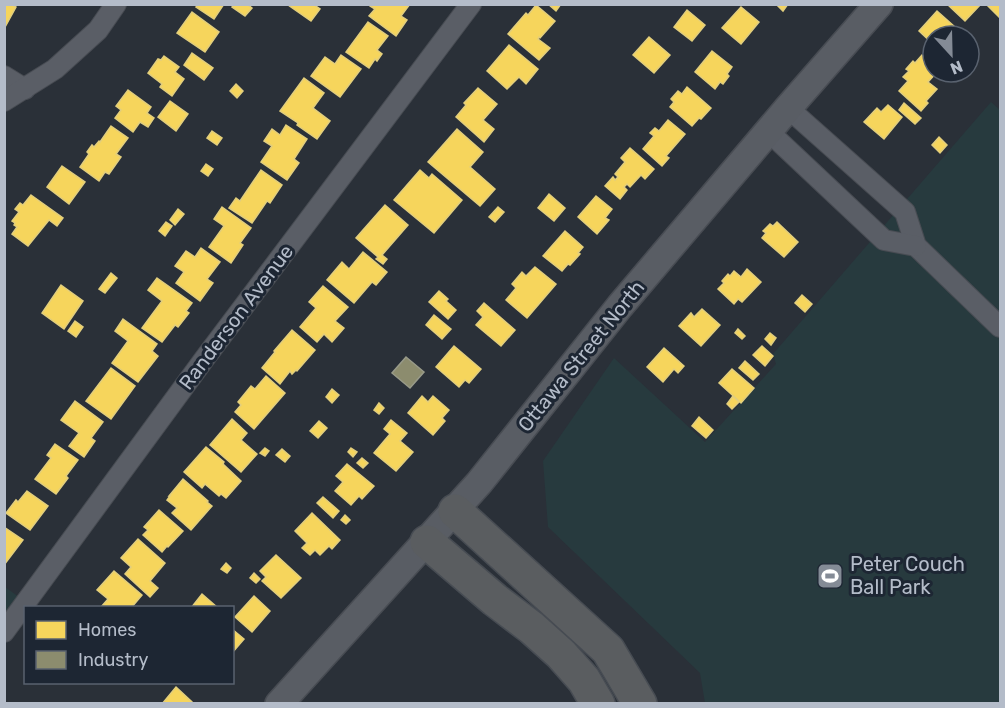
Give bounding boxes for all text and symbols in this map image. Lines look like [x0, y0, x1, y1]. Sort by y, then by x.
north arrow [921, 24, 981, 84]
text: N [948, 56, 965, 78]
street label: Randerson Avenue [174, 240, 298, 394]
street label: Ottawa Street North [513, 276, 649, 436]
place label: Peter Couch Ball Park [850, 552, 965, 599]
sports icon: Peter Couch Ball Park [815, 561, 845, 591]
legend [24, 606, 234, 684]
text: Homes [78, 619, 136, 641]
text: Industry [78, 649, 148, 671]

